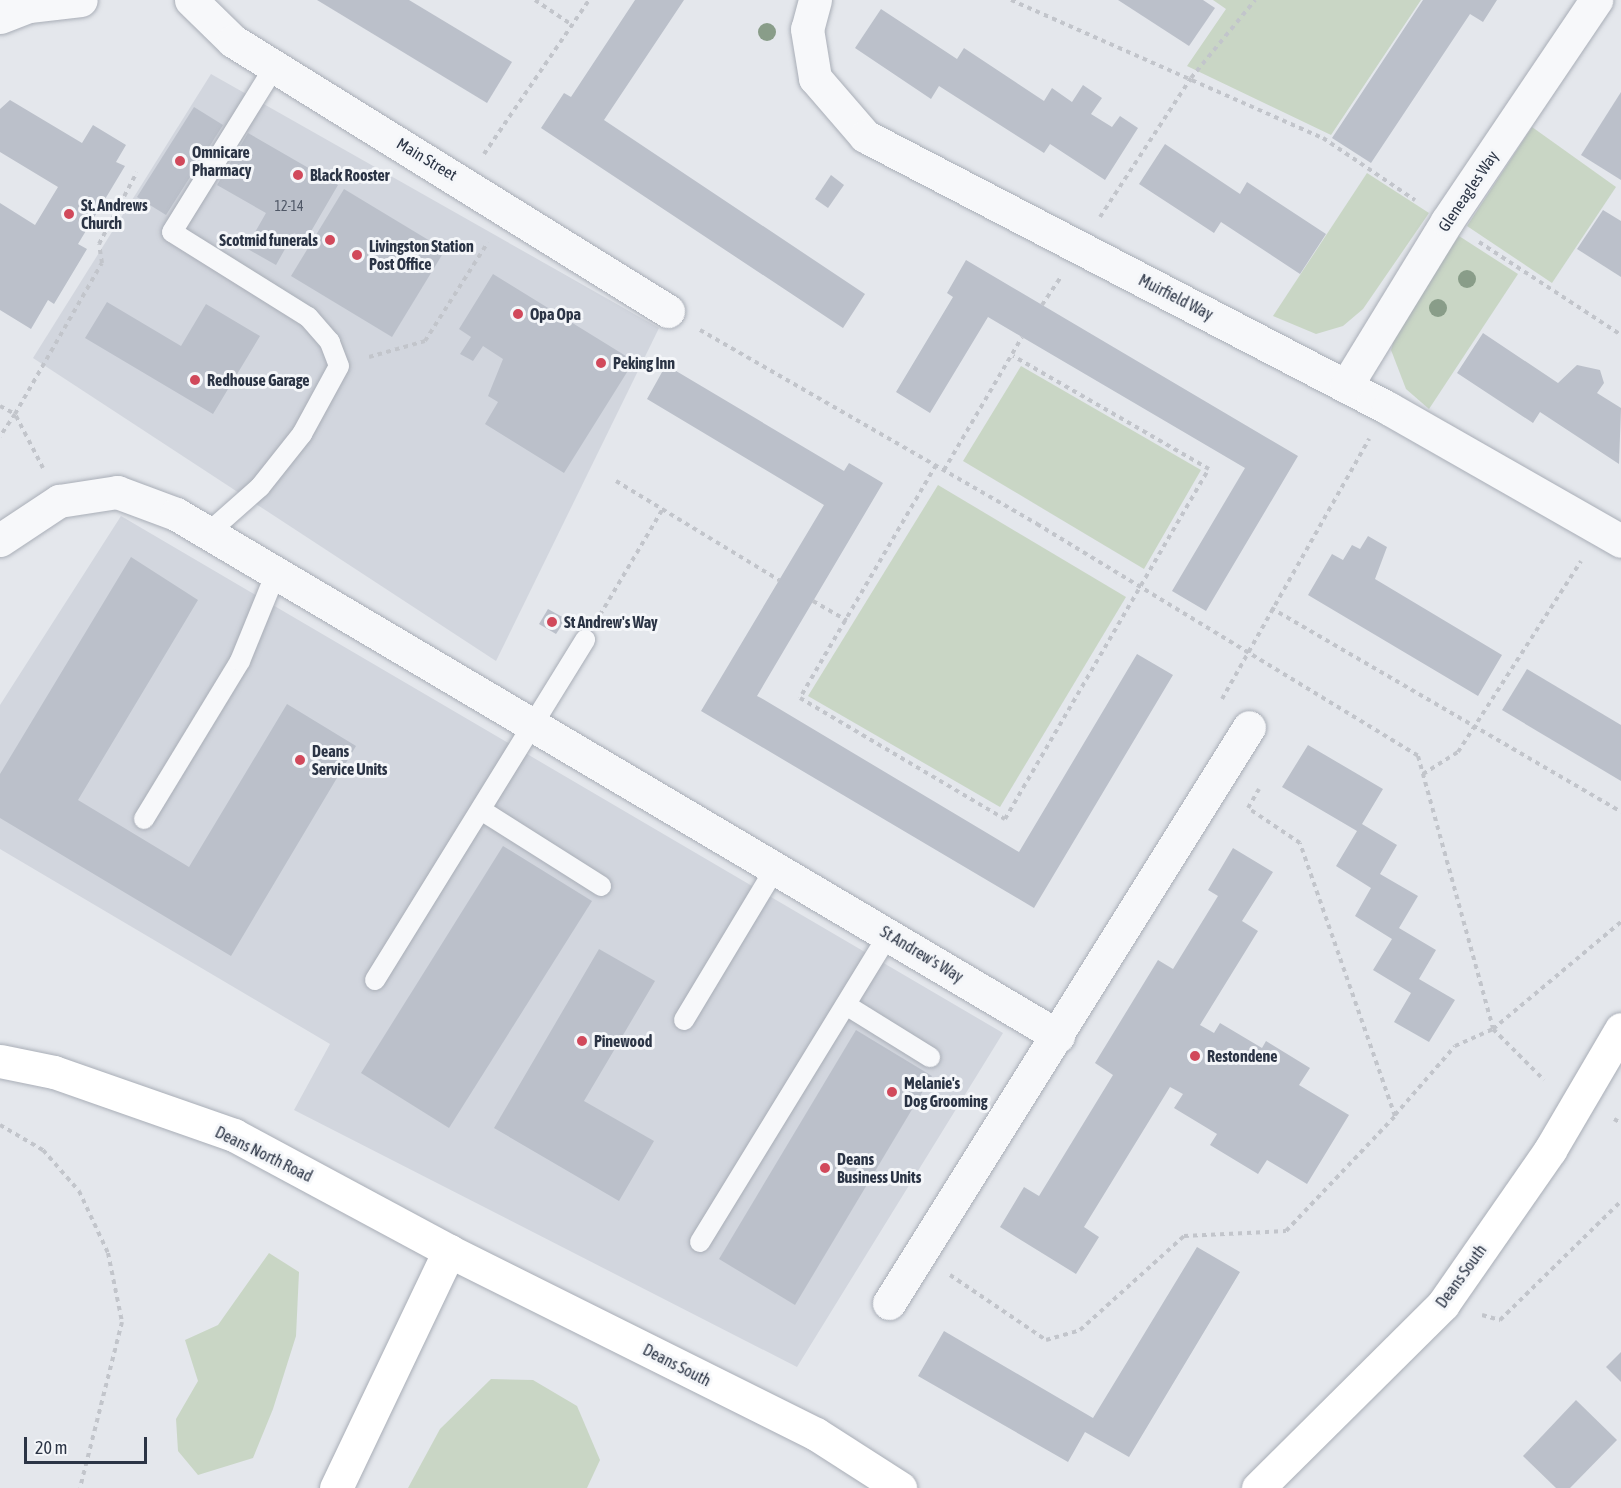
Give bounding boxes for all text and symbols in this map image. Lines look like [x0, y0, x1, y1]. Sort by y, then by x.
street label: Main Street [393, 134, 461, 184]
place label: Omnicare Pharmacy [192, 142, 251, 180]
street label: Gleneagles Way [1434, 147, 1502, 235]
marker: Omnicare Pharmacy [173, 154, 187, 168]
place label: Black Rooster [310, 165, 390, 185]
marker: Black Rooster [291, 168, 305, 182]
place label: St. Andrews Church [81, 195, 148, 233]
house number: 12-14 [274, 198, 304, 214]
marker: St. Andrews Church [62, 207, 76, 221]
place label: Scotmid funerals [219, 230, 318, 250]
marker: Scotmid funerals [323, 233, 337, 247]
place label: Livingston Station Post Office [369, 236, 474, 274]
marker: Livingston Station Post Office [350, 248, 364, 262]
street label: Muirfield Way [1136, 270, 1216, 324]
place label: Opa Opa [530, 304, 581, 324]
marker: Opa Opa [511, 307, 525, 321]
place label: Peking Inn [613, 353, 675, 373]
marker: Peking Inn [594, 356, 608, 370]
place label: Redhouse Garage [207, 370, 309, 390]
marker: Redhouse Garage [188, 373, 202, 387]
place label: St Andrew's Way [564, 612, 658, 632]
marker: St Andrew's Way [545, 615, 559, 629]
place label: Deans Service Units [312, 741, 387, 779]
marker: Deans Service Units [293, 753, 307, 767]
street label: St Andrew's Way [877, 922, 967, 986]
place label: Pinewood [594, 1031, 652, 1051]
marker: Pinewood [575, 1034, 589, 1048]
place label: Restondene [1207, 1046, 1278, 1066]
marker: Restondene [1188, 1049, 1202, 1063]
place label: Melanie's Dog Grooming [904, 1073, 988, 1111]
marker: Melanie's Dog Grooming [885, 1085, 899, 1099]
street label: Deans North Road [212, 1122, 316, 1186]
place label: Deans Business Units [837, 1149, 921, 1187]
marker: Deans Business Units [818, 1161, 832, 1175]
street label: Deans South [1432, 1241, 1490, 1311]
street label: Deans South [640, 1340, 714, 1390]
scale bar [27, 1425, 150, 1463]
text: 20 m [35, 1437, 67, 1458]

